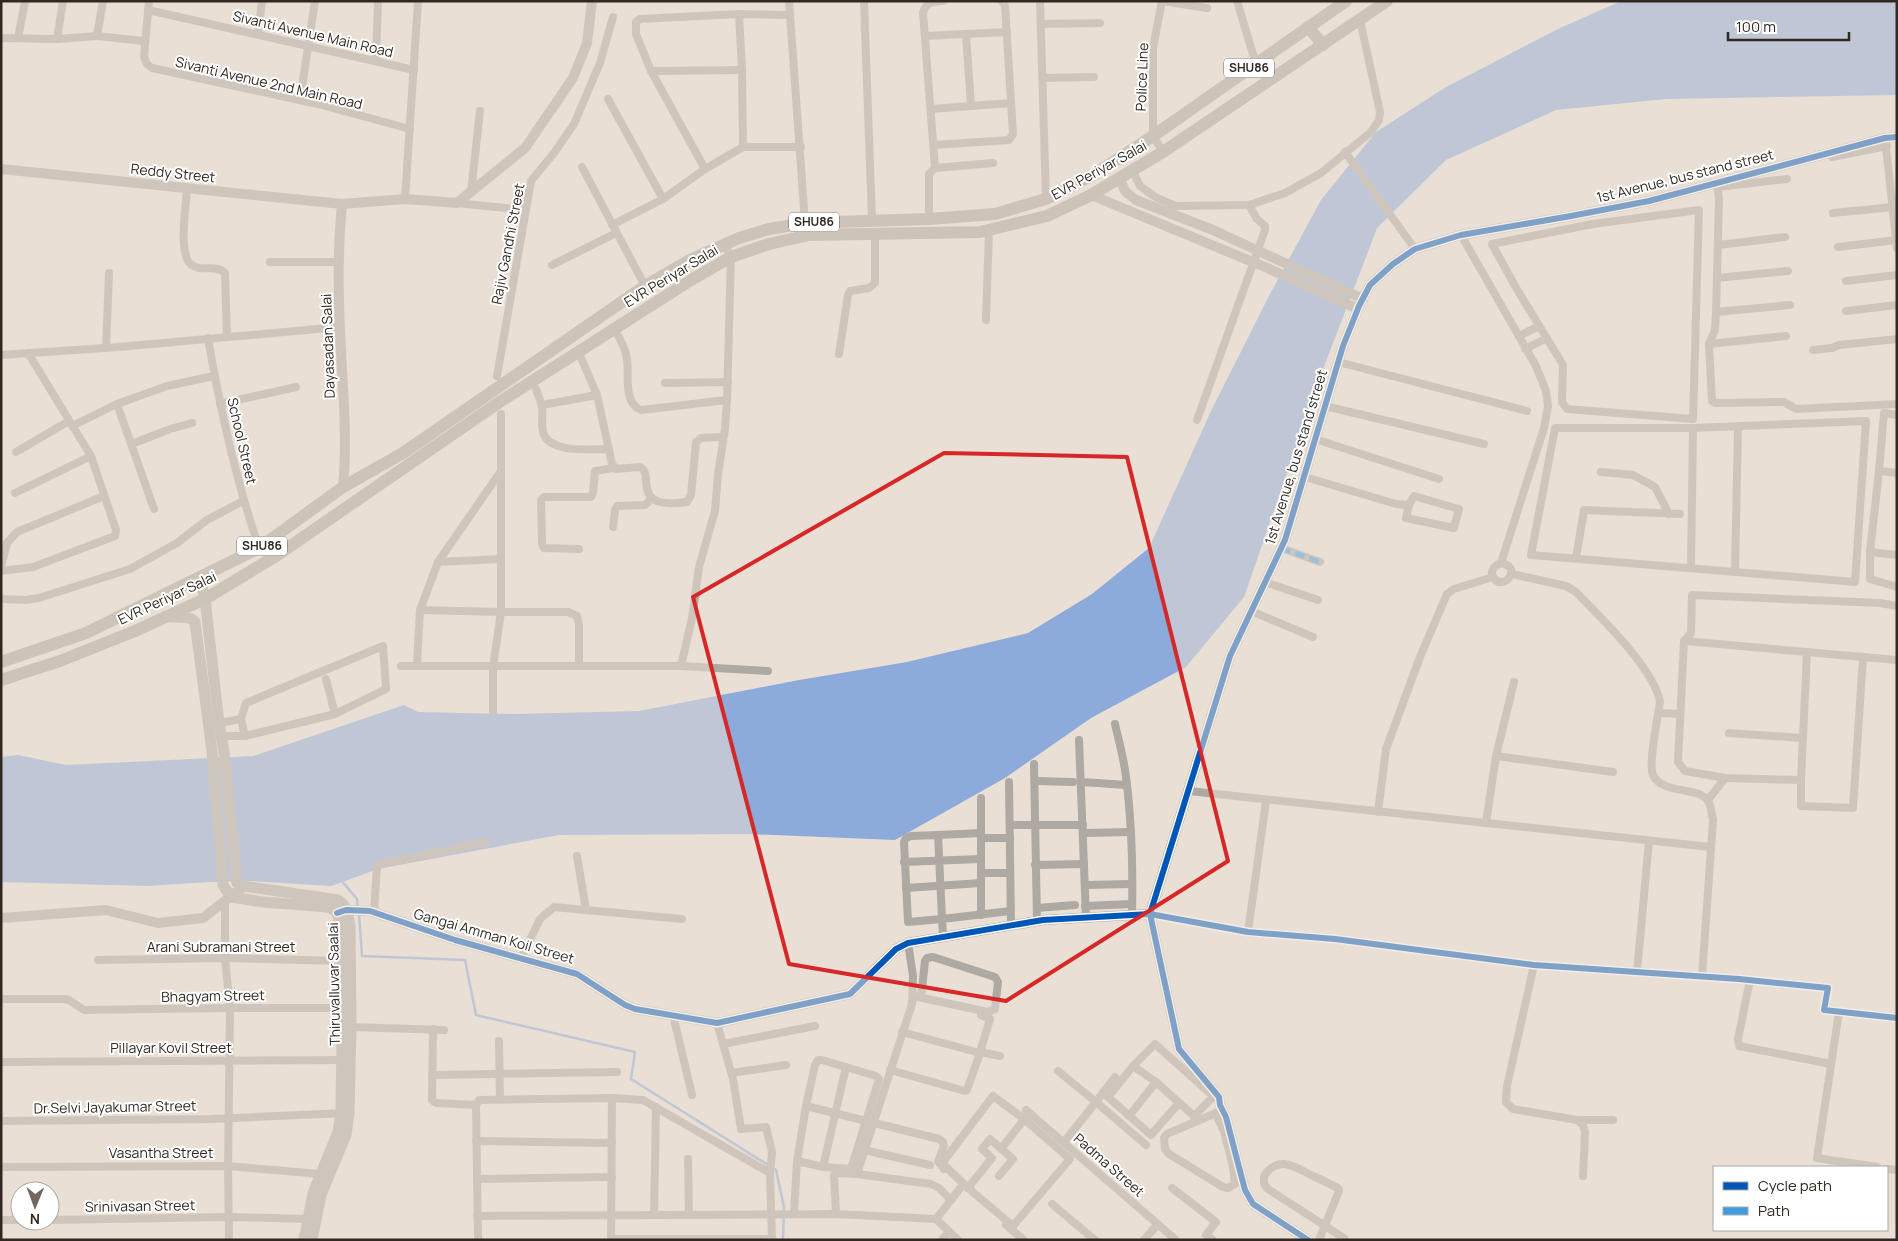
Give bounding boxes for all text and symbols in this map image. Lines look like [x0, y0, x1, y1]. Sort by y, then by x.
street label: Sivanti Avenue Main Road [231, 6, 395, 61]
scale bar [1728, 10, 1849, 42]
text: 100 m [1736, 16, 1776, 37]
street label: Police Line [1131, 42, 1152, 112]
street label: Sivanti Avenue 2nd Main Road [174, 52, 365, 113]
road number: SHU86 [1224, 58, 1274, 78]
street label: EVR Periyar Salai [1048, 135, 1150, 204]
street label: 1st Avenue, bus stand street [1594, 144, 1776, 207]
street label: Reddy Street [130, 159, 217, 186]
street label: Rajiv Gandhi Street [486, 181, 529, 306]
road number: SHU86 [789, 212, 839, 232]
street label: EVR Periyar Salai [620, 240, 721, 311]
street label: Dayasadan Salai [316, 293, 339, 399]
street label: 1st Avenue, bus stand street [1260, 367, 1331, 547]
street label: School Street [223, 396, 262, 486]
road number: SHU86 [237, 536, 287, 556]
street label: EVR Periyar Salai [115, 566, 219, 629]
street label: Gangai Amman Koil Street [412, 903, 577, 968]
street label: Thiruvalluvar Saalai [323, 922, 344, 1046]
street label: Arani Subramani Street [147, 937, 296, 956]
street label: Bhagyam Street [161, 985, 265, 1006]
street label: Pillayar Kovil Street [110, 1038, 232, 1057]
street label: Dr.Selvi Jayakumar Street [33, 1096, 197, 1117]
street label: Padma Street [1070, 1129, 1149, 1201]
street label: Vasantha Street [109, 1143, 214, 1162]
legend [1713, 1166, 1888, 1231]
text: Cycle path [1758, 1175, 1832, 1196]
north arrow [10, 1181, 60, 1231]
street label: Srinivasan Street [85, 1195, 196, 1216]
text: Path [1758, 1200, 1790, 1221]
text: N [30, 1210, 40, 1229]

